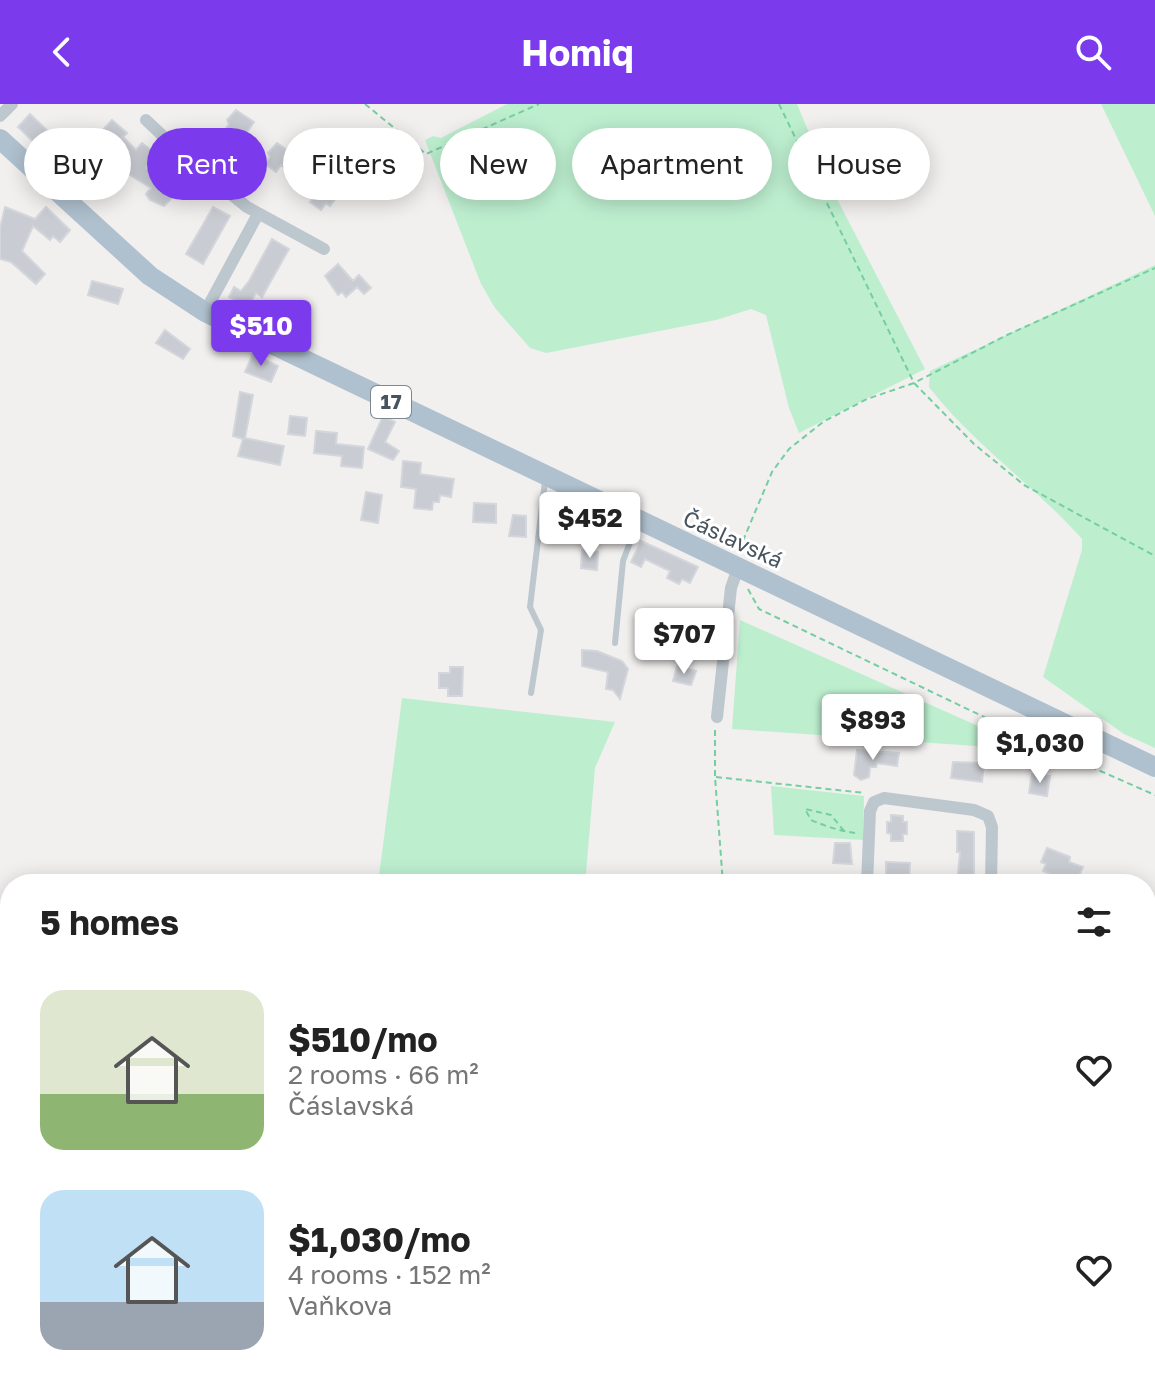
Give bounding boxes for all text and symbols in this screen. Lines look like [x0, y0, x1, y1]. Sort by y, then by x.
icon: back [40, 30, 84, 74]
icon: search [1071, 30, 1115, 74]
text: Homiq [521, 31, 634, 74]
chip: Buy [24, 128, 131, 200]
chip: Rent [147, 128, 267, 200]
chip: Filters [283, 128, 424, 200]
chip: New [440, 128, 556, 200]
chip: Apartment [572, 128, 772, 200]
chip: House [788, 128, 930, 200]
pin: $510 [214, 300, 308, 368]
text: $510 [229, 310, 293, 341]
road number: 17 [371, 386, 411, 418]
pin: $452 [543, 492, 637, 560]
text: $452 [557, 502, 623, 533]
street label: Čáslavská [679, 504, 787, 573]
pin: $707 [637, 608, 731, 676]
text: $707 [653, 618, 715, 649]
pin: $893 [826, 694, 920, 762]
text: $893 [840, 704, 906, 735]
pin: $1,030 [975, 717, 1105, 785]
text: $1,030 [996, 727, 1084, 758]
icon: filters [1072, 900, 1116, 944]
text: 5 homes [40, 902, 179, 942]
text: $510/mo [288, 1019, 438, 1059]
icon: home [104, 1022, 200, 1118]
icon: heart [1072, 1048, 1116, 1092]
text: 2 rooms · 66 m² [288, 1059, 479, 1090]
text: Čáslavská [288, 1090, 414, 1121]
text: $1,030/mo [288, 1219, 471, 1259]
icon: home [104, 1222, 200, 1318]
icon: heart [1072, 1248, 1116, 1292]
text: 4 rooms · 152 m² [288, 1259, 491, 1290]
text: Vaňkova [288, 1290, 392, 1321]

